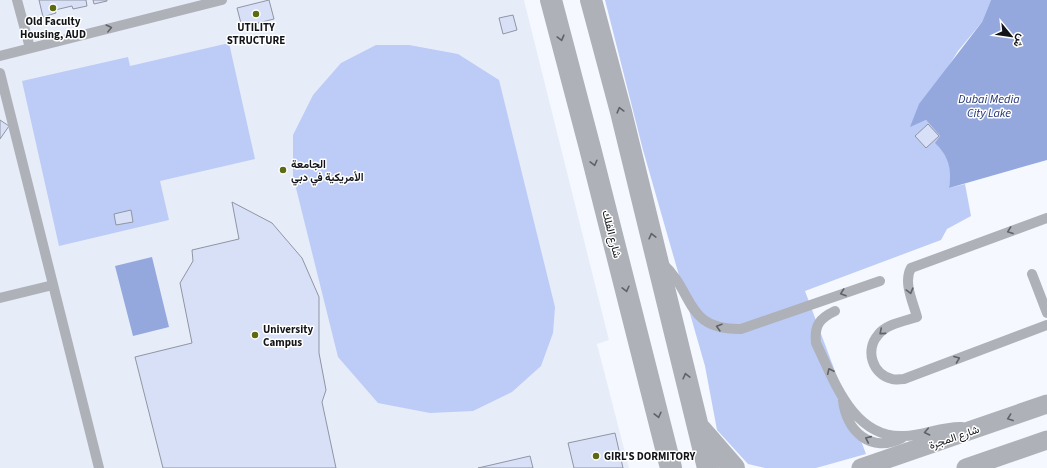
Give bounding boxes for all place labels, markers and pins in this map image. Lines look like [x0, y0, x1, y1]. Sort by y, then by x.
marker: Old Faculty Housing, AUD [48, 3, 58, 13]
marker: UTILITY STRUCTURE [251, 9, 261, 19]
place label: Old Faculty Housing, AUD [20, 14, 86, 42]
place label: UTILITY STRUCTURE [227, 20, 285, 48]
place label: الجامعة الأمريكية في دبي [291, 157, 364, 186]
marker: الجامعة الأمريكية في دبي [278, 165, 288, 175]
place label: University Campus [263, 322, 313, 350]
marker: University Campus [250, 330, 260, 340]
place label: GIRL'S DORMITORY [604, 449, 696, 464]
marker: GIRL'S DORMITORY [591, 451, 601, 461]

